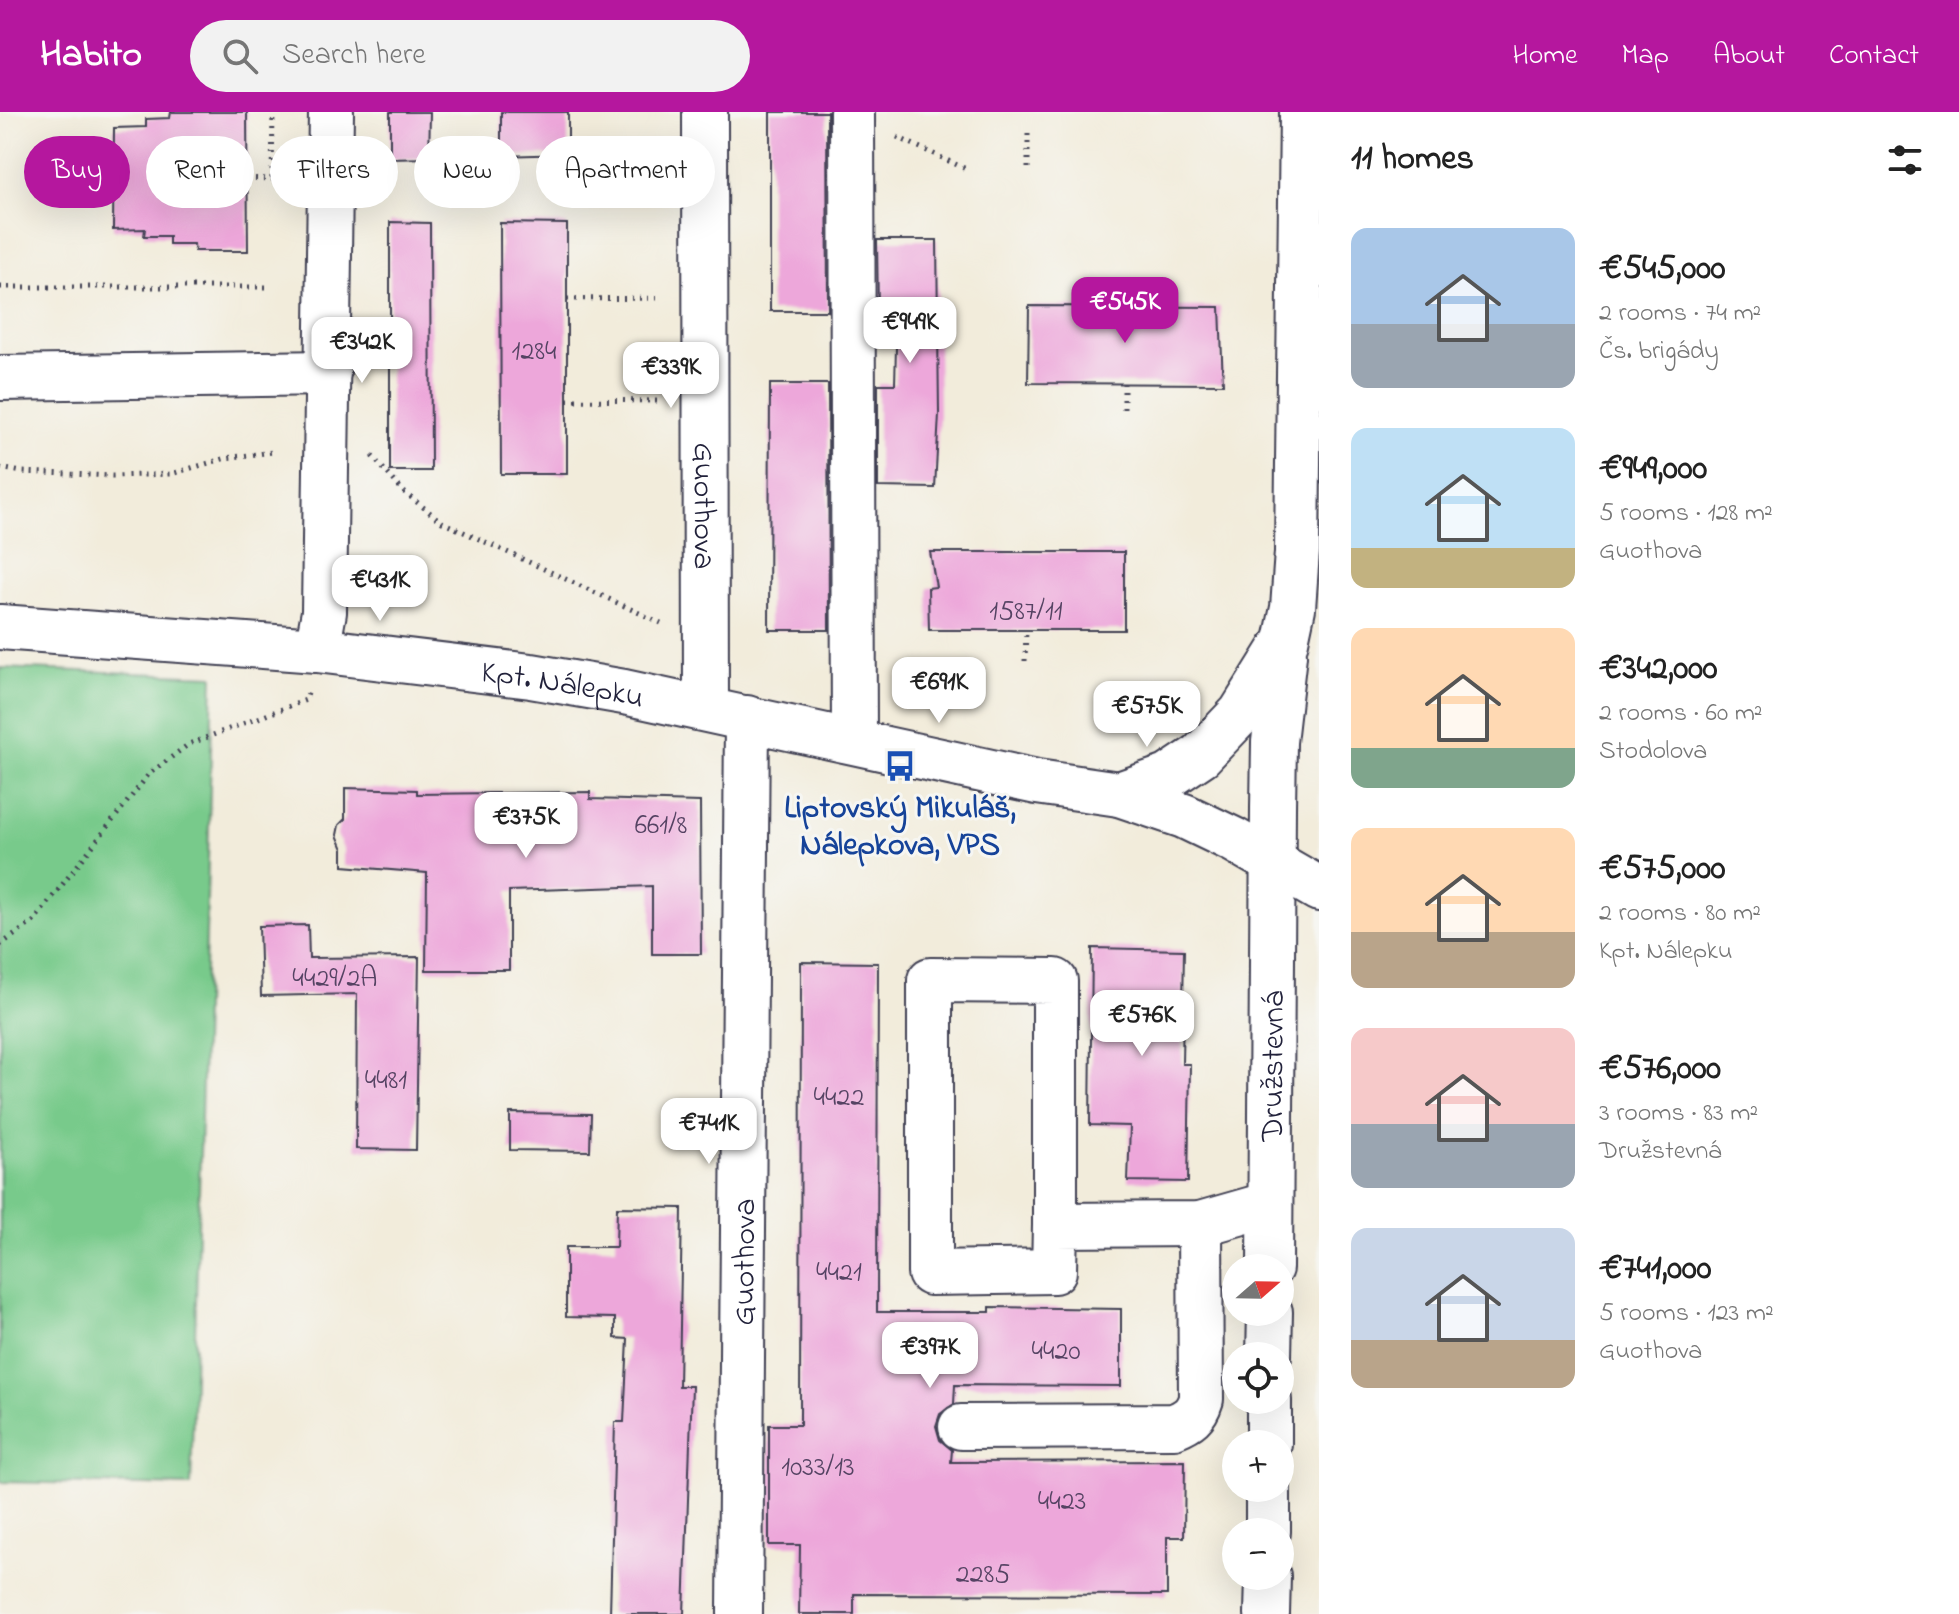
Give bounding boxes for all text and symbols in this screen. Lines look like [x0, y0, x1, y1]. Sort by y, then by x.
search box [190, 20, 750, 92]
text: Habito [40, 28, 142, 84]
icon: search [218, 34, 262, 78]
text: Search here [282, 34, 426, 78]
text: Home [1512, 36, 1578, 77]
text: Map [1622, 36, 1669, 77]
text: About [1713, 36, 1785, 77]
text: Contact [1829, 36, 1919, 77]
text: 11 homes [1351, 135, 1474, 185]
chip: Buy [24, 136, 130, 208]
chip: Rent [146, 136, 254, 208]
chip: Filters [270, 136, 398, 208]
chip: New [414, 136, 520, 208]
chip: Apartment [536, 136, 715, 208]
icon: filters [1883, 138, 1927, 182]
text: €545,000 [1599, 245, 1726, 295]
icon: home [1415, 260, 1511, 356]
pin: €545K [1069, 277, 1181, 345]
text: €545K [1089, 284, 1161, 322]
text: 2 rooms · 74 m² [1599, 295, 1761, 333]
pin: €949K [854, 297, 966, 365]
text: €949K [881, 304, 939, 342]
pin: €342K [306, 317, 418, 385]
text: €342K [329, 324, 395, 362]
house number: 1284 [512, 332, 557, 373]
text: Čs. brigády [1599, 333, 1719, 371]
pin: €339K [615, 342, 727, 410]
text: €339K [641, 349, 701, 387]
street label: Guothova [679, 442, 726, 570]
text: €949,000 [1599, 445, 1707, 495]
icon: home [1415, 460, 1511, 556]
text: 5 rooms · 128 m² [1599, 495, 1773, 533]
text: Guothova [1599, 533, 1702, 571]
pin: €431K [324, 555, 436, 623]
text: €431K [350, 562, 410, 600]
house number: 1587/11 [989, 592, 1063, 633]
text: €342,000 [1599, 645, 1718, 695]
street label: Kpt. Nálepku [478, 650, 648, 723]
pin: €691K [883, 657, 995, 725]
icon: home [1415, 660, 1511, 756]
text: €691K [910, 664, 968, 702]
pin: €575K [1091, 681, 1203, 749]
text: €575K [1111, 688, 1183, 726]
text: 2 rooms · 60 m² [1599, 695, 1763, 733]
text: Stodolova [1599, 733, 1707, 771]
bus stop icon: Liptovský Mikuláš, Nálepkova, VPS [883, 749, 917, 783]
place label: Liptovský Mikuláš, Nálepkova, VPS [784, 786, 1016, 870]
pin: €375K [470, 792, 582, 860]
text: €375K [492, 799, 560, 837]
house number: 661/8 [635, 806, 687, 847]
text: €575,000 [1599, 845, 1726, 895]
icon: home [1415, 860, 1511, 956]
text: 2 rooms · 80 m² [1599, 895, 1761, 933]
text: Kpt. Nálepku [1599, 933, 1733, 971]
house number: 4429/2A [292, 959, 378, 1000]
pin: €576K [1086, 990, 1198, 1058]
street label: Družstevná [1251, 990, 1299, 1143]
text: €576K [1108, 997, 1176, 1035]
text: €576,000 [1599, 1045, 1721, 1095]
icon: home [1415, 1060, 1511, 1156]
house number: 4481 [365, 1061, 407, 1102]
house number: 4422 [814, 1078, 865, 1119]
text: 3 rooms · 83 m² [1599, 1095, 1758, 1133]
pin: €741K [653, 1098, 765, 1166]
text: €741K [679, 1105, 739, 1143]
text: Družstevná [1599, 1133, 1721, 1171]
street label: Guothova [722, 1198, 770, 1326]
text: €741,000 [1599, 1245, 1711, 1295]
house number: 4421 [816, 1253, 862, 1294]
north arrow [1222, 1254, 1294, 1326]
map controls [1222, 1254, 1294, 1590]
icon: home [1415, 1260, 1511, 1356]
text: 5 rooms · 123 m² [1599, 1295, 1774, 1333]
pin: €397K [874, 1322, 986, 1390]
text: €397K [900, 1329, 960, 1367]
house number: 4420 [1031, 1332, 1081, 1373]
text: Guothova [1599, 1333, 1702, 1371]
button: locate [1222, 1342, 1294, 1414]
button: + [1222, 1430, 1294, 1502]
house number: 1033/13 [781, 1448, 855, 1489]
house number: 4423 [1038, 1482, 1086, 1523]
button: − [1222, 1518, 1294, 1590]
house number: 2285 [956, 1555, 1010, 1596]

